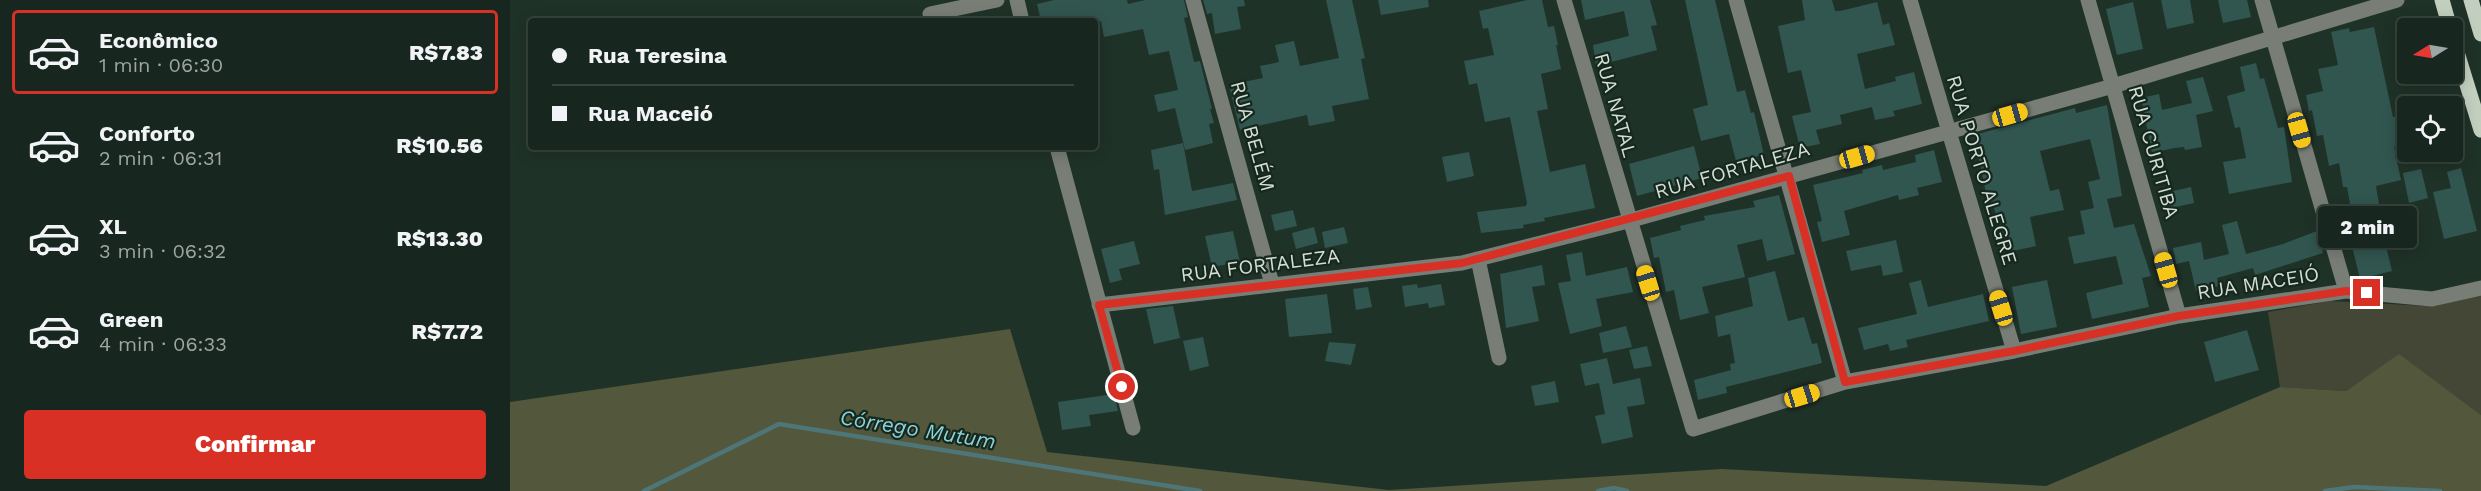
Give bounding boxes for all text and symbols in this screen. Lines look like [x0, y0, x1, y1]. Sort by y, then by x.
north arrow [2397, 18, 2463, 84]
map controls [2397, 18, 2463, 162]
icon: car [27, 25, 81, 79]
text: Econômico [99, 28, 218, 53]
text: R$7.83 [409, 40, 483, 65]
text: Rua Teresina [588, 43, 727, 68]
street label: RUA NATAL [1590, 50, 1642, 160]
text: 1 min · 06:30 [99, 53, 223, 77]
street label: RUA PORTO ALEGRE [1942, 72, 2022, 268]
street label: RUA BELÉM [1226, 78, 1280, 194]
street label: RUA CURITIBA [2124, 83, 2184, 221]
button: locate [2397, 96, 2463, 162]
text: Rua Maceió [588, 101, 713, 126]
car [1990, 101, 2030, 129]
car [2285, 110, 2313, 150]
icon: car [27, 118, 81, 172]
text: Conforto [99, 121, 195, 146]
text: R$10.56 [396, 133, 483, 158]
street label: RUA FORTALEZA [1652, 136, 1812, 204]
car [1837, 143, 1877, 171]
text: 2 min · 06:31 [99, 146, 222, 170]
callout: 2 min [2318, 206, 2416, 248]
icon: car [27, 211, 81, 265]
text: XL [99, 214, 127, 239]
text: 2 min [2340, 215, 2395, 239]
text: R$13.30 [396, 226, 483, 251]
text: 3 min · 06:32 [99, 239, 226, 263]
street label: RUA FORTALEZA [1179, 243, 1341, 287]
car [2152, 250, 2180, 290]
street label: RUA MACEIÓ [2195, 261, 2321, 305]
car [1634, 263, 1662, 303]
route end [2353, 279, 2380, 306]
car [1987, 288, 2015, 328]
icon: car [27, 304, 81, 358]
text: Green [99, 307, 163, 332]
text: R$7.72 [412, 319, 483, 344]
text: 4 min · 06:33 [99, 332, 227, 356]
route start [1108, 373, 1135, 400]
car [1782, 382, 1822, 410]
water label: Córrego Mutum [838, 404, 998, 454]
button: Confirmar [24, 410, 486, 479]

